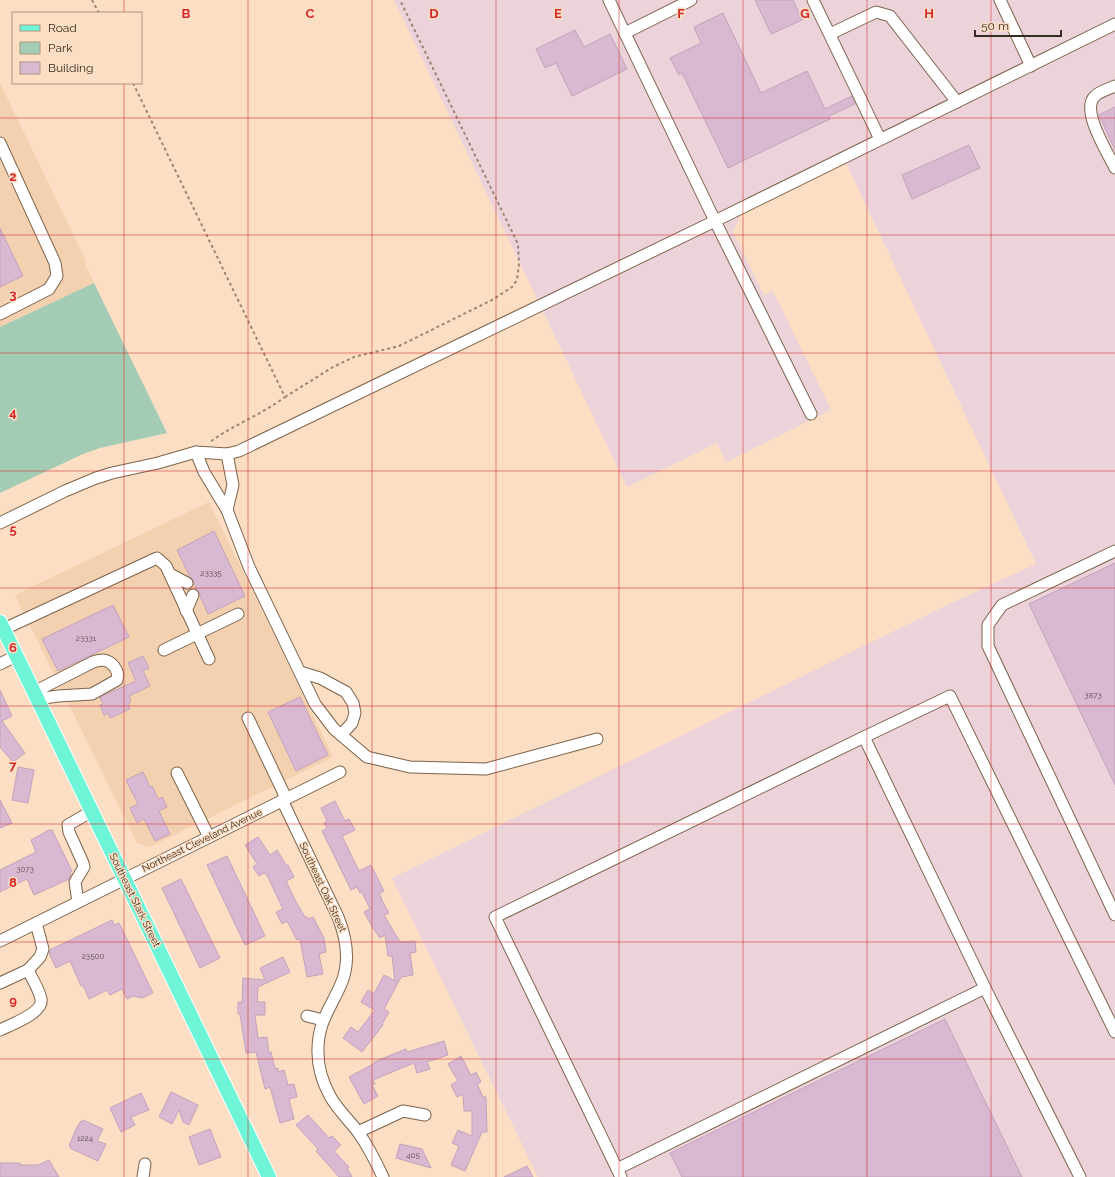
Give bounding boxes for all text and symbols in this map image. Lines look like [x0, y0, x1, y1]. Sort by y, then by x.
text: B [182, 6, 191, 21]
text: C [306, 6, 315, 21]
text: D [429, 6, 439, 21]
text: E [554, 6, 562, 21]
text: F [677, 6, 685, 21]
text: G [800, 6, 810, 21]
text: H [924, 6, 934, 21]
legend [12, 12, 142, 84]
scale bar [975, 12, 1061, 38]
text: 50 m [981, 19, 1009, 33]
text: Road [48, 21, 77, 35]
text: Park [48, 41, 73, 55]
text: Building [48, 61, 94, 75]
text: 2 [9, 169, 17, 184]
text: 3 [9, 287, 17, 302]
text: 4 [9, 405, 17, 420]
text: 5 [9, 522, 17, 537]
house number: 23335 [200, 568, 222, 578]
house number: 23331 [76, 633, 97, 643]
text: 6 [9, 640, 17, 655]
house number: 3873 [1084, 690, 1102, 700]
text: 7 [9, 758, 17, 773]
street label: Northeast Cleveland Avenue [140, 806, 264, 874]
street label: Southeast Oak Street [297, 840, 349, 934]
street label: Southeast Stark Street [107, 851, 163, 949]
house number: 3073 [16, 864, 34, 874]
text: 8 [9, 875, 17, 890]
house number: 23500 [82, 951, 104, 961]
text: 9 [9, 993, 17, 1008]
house number: 1224 [77, 1133, 94, 1143]
house number: 405 [406, 1150, 420, 1160]

